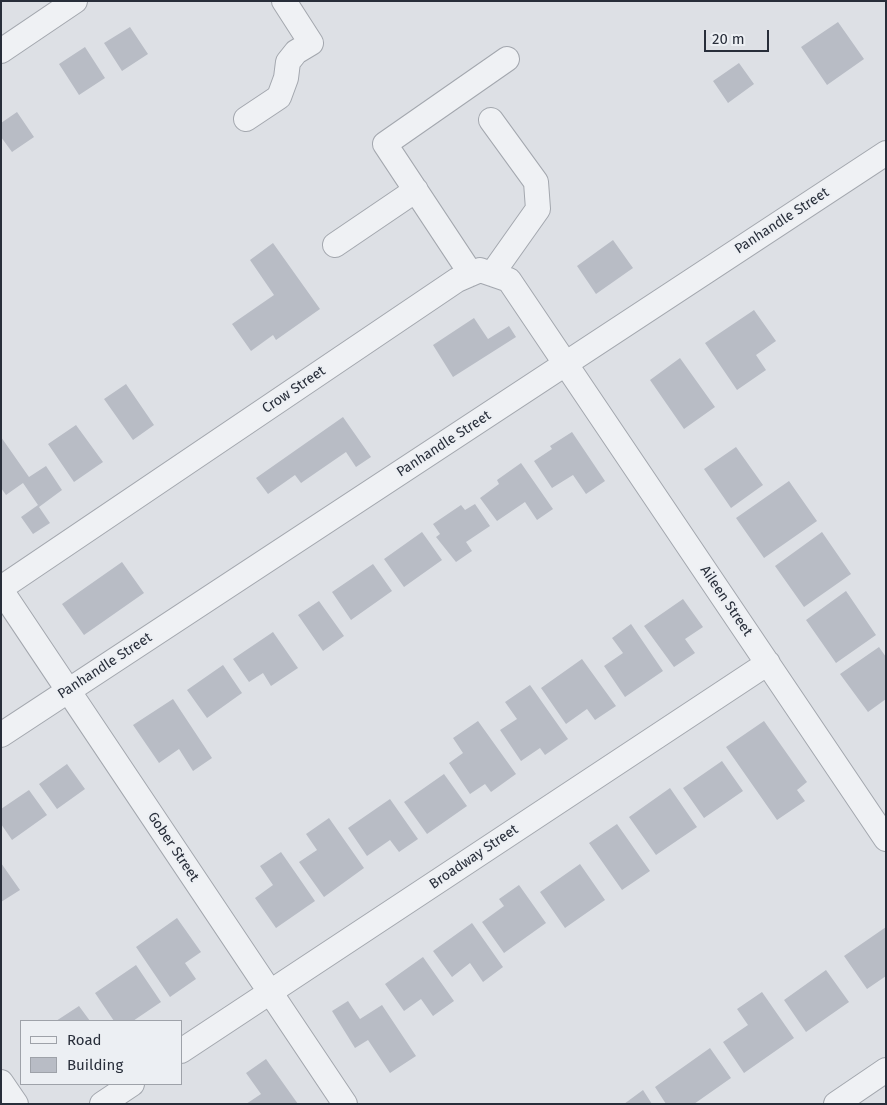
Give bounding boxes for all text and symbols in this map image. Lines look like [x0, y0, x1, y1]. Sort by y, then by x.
scale bar [707, 20, 772, 52]
text: 20 m [712, 30, 745, 48]
street label: Panhandle Street [732, 184, 832, 258]
street label: Crow Street [259, 363, 329, 417]
street label: Panhandle Street [394, 407, 494, 481]
street label: Aileen Street [696, 563, 756, 639]
street label: Panhandle Street [55, 629, 155, 703]
street label: Gober Street [144, 809, 202, 885]
street label: Broadway Street [426, 821, 522, 893]
legend [20, 1020, 182, 1085]
text: Road [67, 1031, 102, 1049]
text: Building [67, 1056, 123, 1074]

